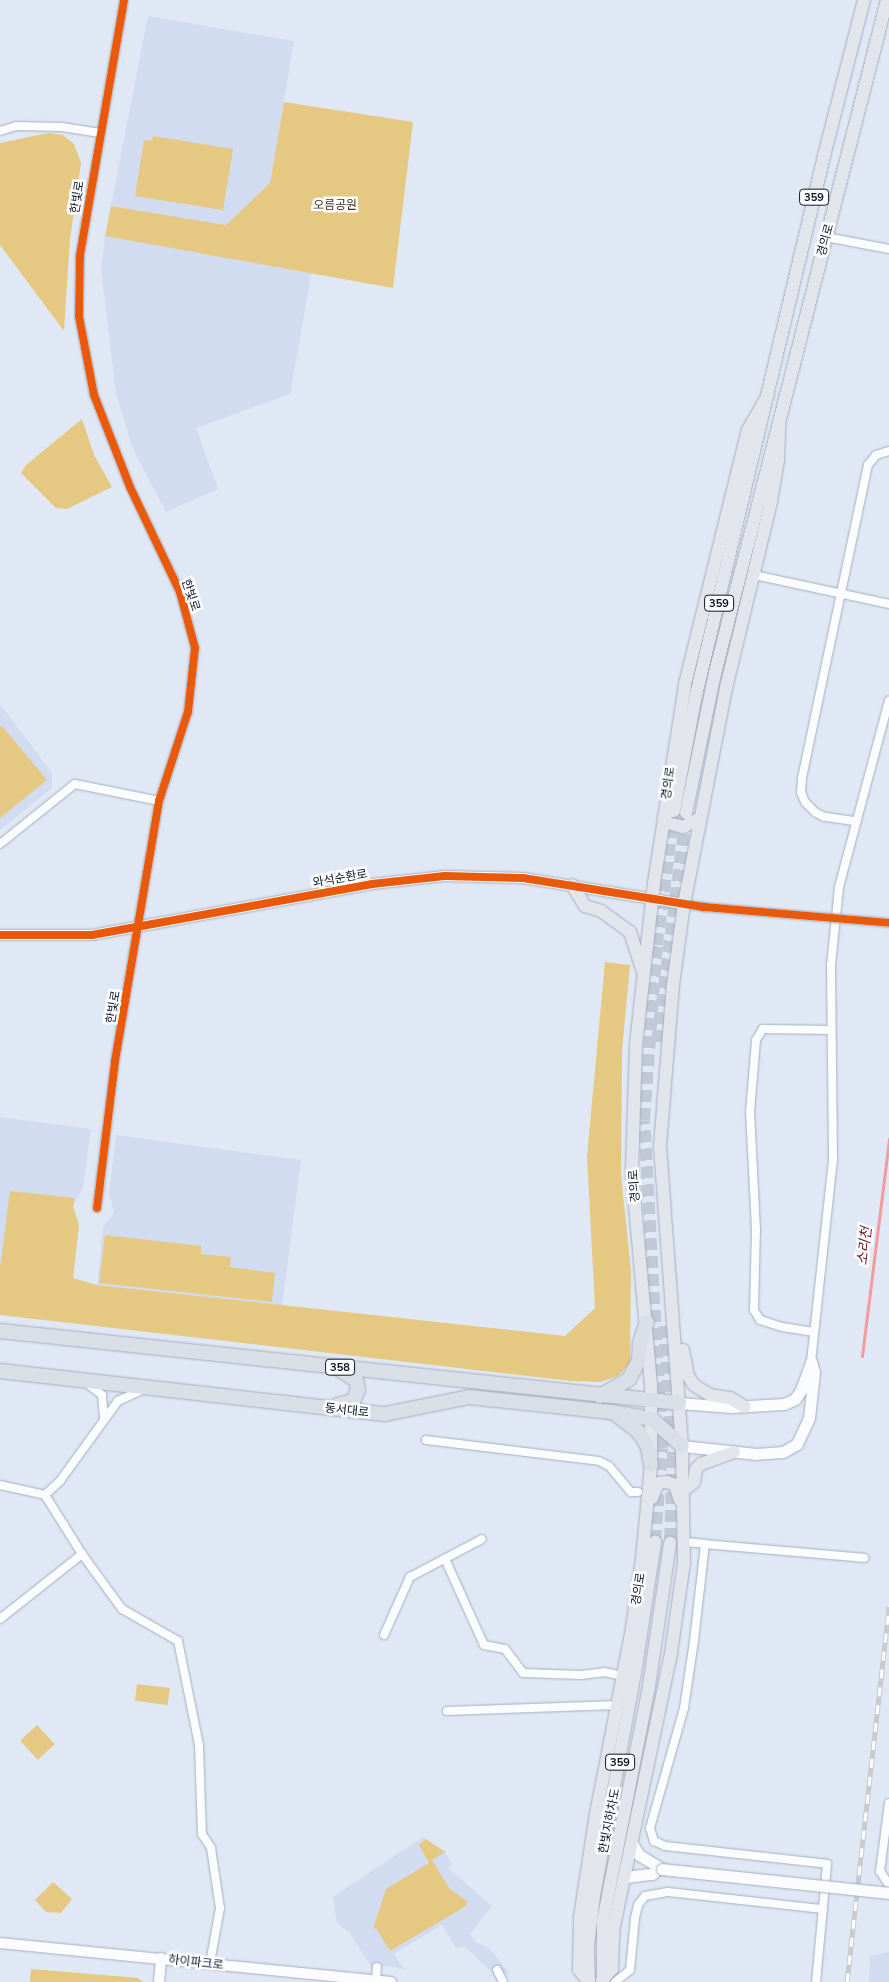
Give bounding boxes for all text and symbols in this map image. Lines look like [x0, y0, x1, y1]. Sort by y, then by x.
street label: 한빛로 [67, 180, 87, 214]
road number: 359 [799, 188, 829, 206]
park label: 오름공원 [313, 198, 357, 212]
street label: 경의로 [814, 222, 836, 258]
street label: 한빛로 [179, 577, 203, 613]
road number: 359 [704, 594, 734, 612]
street label: 경의로 [659, 766, 677, 800]
street label: 와석순환로 [312, 866, 368, 890]
street label: 한빛로 [103, 989, 123, 1025]
street label: 경의로 [626, 1169, 642, 1203]
water label: 소리천 [853, 1226, 875, 1266]
road number: 358 [325, 1358, 355, 1375]
street label: 동서대로 [324, 1401, 370, 1419]
street label: 경의로 [628, 1572, 648, 1606]
road number: 359 [605, 1754, 635, 1770]
street label: 한빛지하차도 [596, 1787, 622, 1855]
street label: 하이파크로 [168, 1952, 224, 1972]

